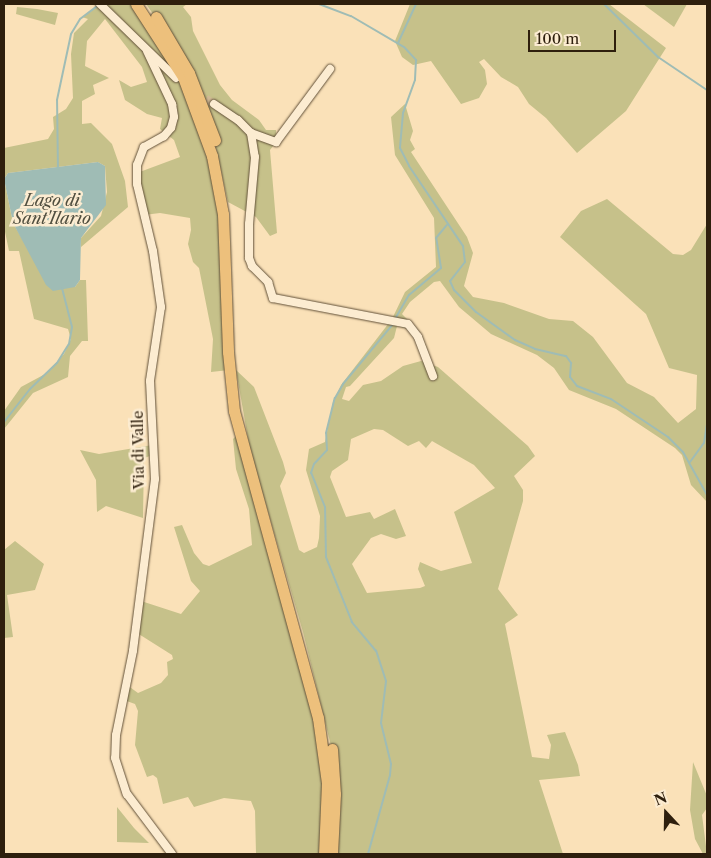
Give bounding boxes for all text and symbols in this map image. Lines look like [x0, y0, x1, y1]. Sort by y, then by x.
scale bar [531, 20, 618, 52]
text: 100 m [536, 29, 579, 48]
water label: Lago di Sant'Ilario [13, 190, 91, 228]
street label: Via di Valle [128, 410, 148, 490]
north arrow [641, 788, 691, 838]
text: N [652, 788, 670, 810]

